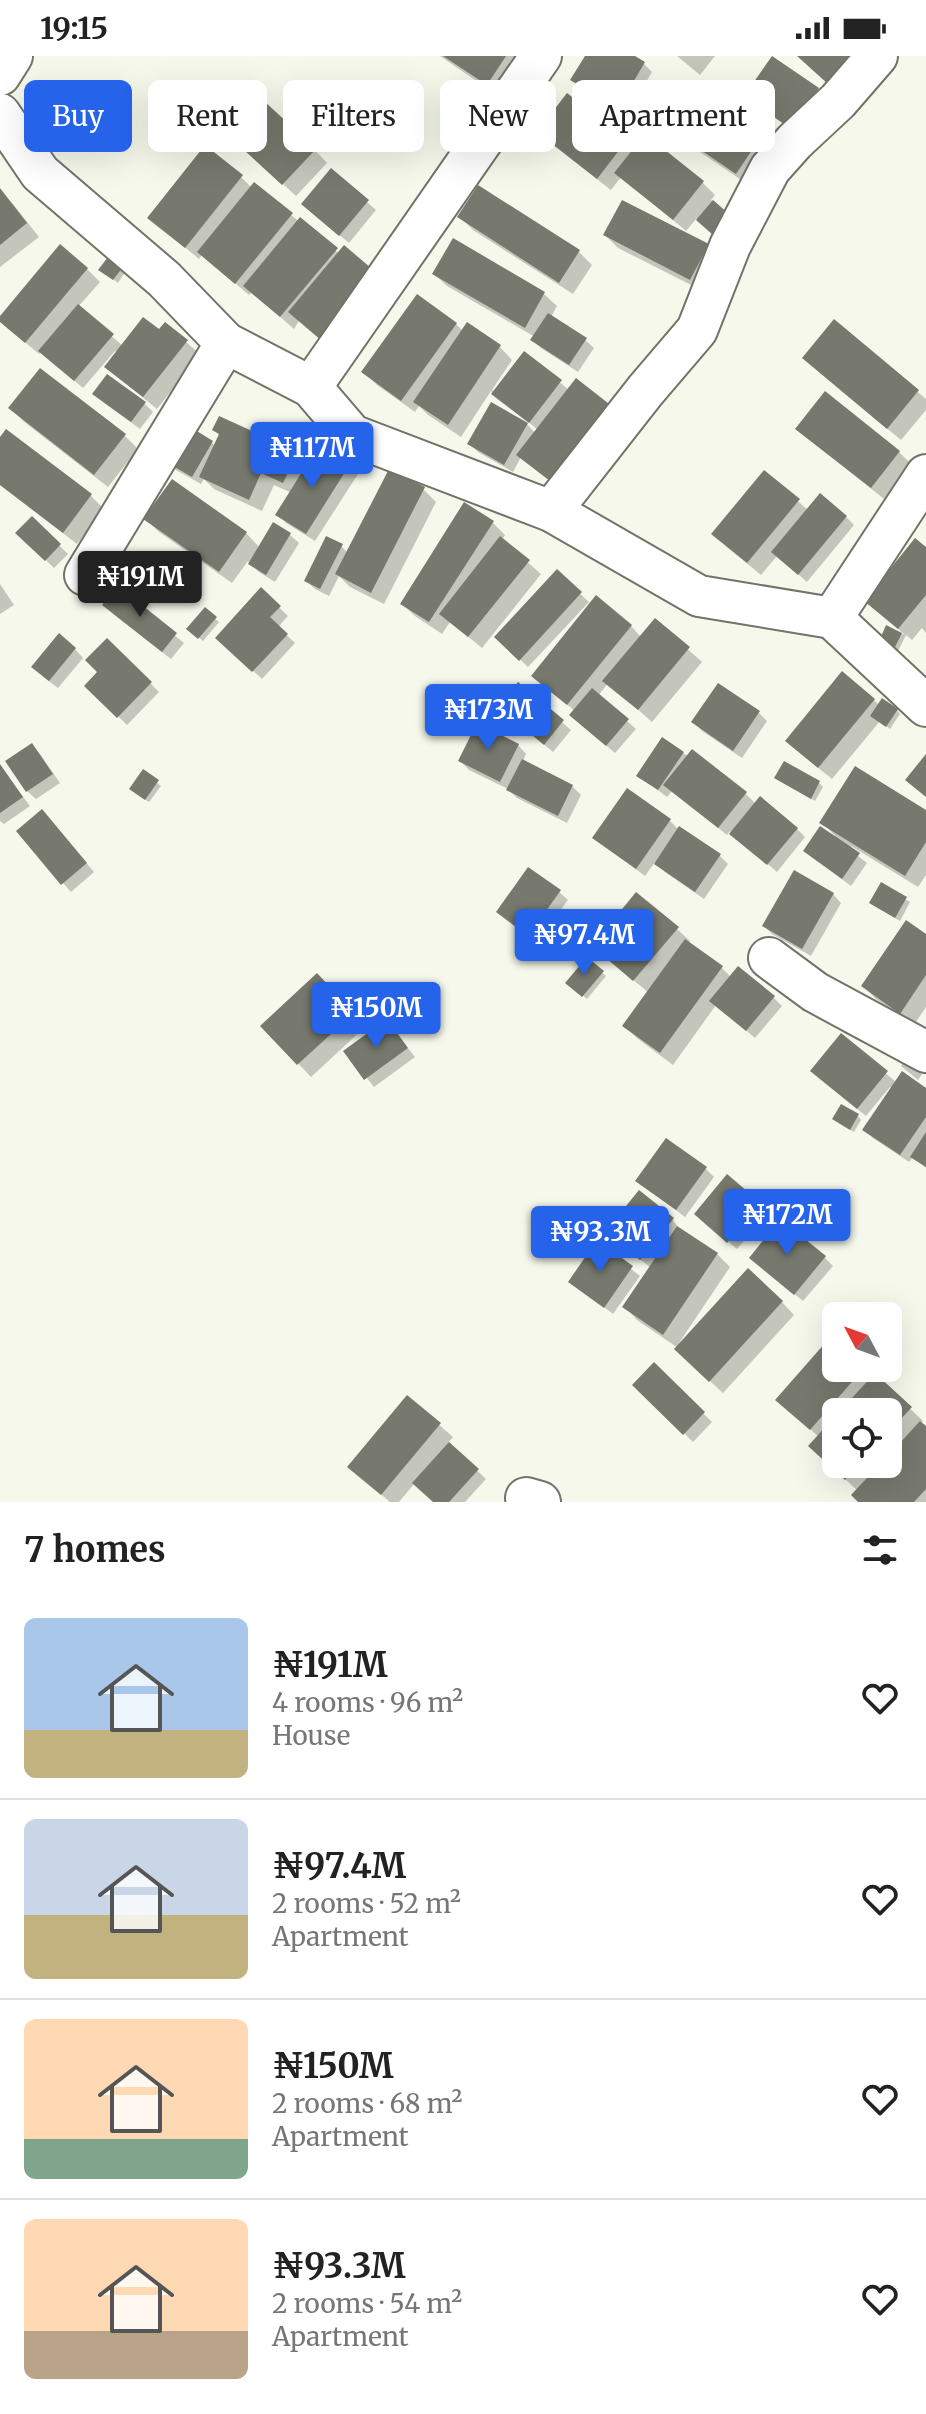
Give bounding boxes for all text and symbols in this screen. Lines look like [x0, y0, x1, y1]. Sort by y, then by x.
text: 19:15 [40, 9, 108, 47]
chip: Buy [24, 80, 132, 152]
chip: Rent [148, 80, 267, 152]
chip: Filters [283, 80, 424, 152]
chip: New [440, 80, 556, 152]
chip: Apartment [572, 80, 775, 152]
pin: ₦117M [256, 422, 368, 490]
text: ₦117M [268, 431, 356, 464]
pin: ₦191M [84, 551, 196, 619]
text: ₦191M [96, 560, 184, 593]
pin: ₦173M [432, 684, 544, 752]
text: ₦173M [443, 693, 533, 726]
pin: ₦97.4M [519, 909, 649, 977]
text: ₦97.4M [533, 918, 635, 951]
pin: ₦150M [320, 982, 432, 1050]
text: ₦150M [330, 991, 423, 1024]
pin: ₦172M [731, 1189, 843, 1257]
text: ₦172M [741, 1198, 833, 1231]
pin: ₦93.3M [535, 1206, 665, 1274]
text: ₦93.3M [549, 1215, 651, 1248]
north arrow [822, 1302, 902, 1382]
map controls [822, 1302, 902, 1478]
button: locate [822, 1398, 902, 1478]
icon: filters [858, 1528, 902, 1572]
text: 7 homes [24, 1529, 166, 1571]
text: ₦191M [272, 1644, 388, 1686]
icon: home [88, 1650, 184, 1746]
icon: heart [858, 1676, 902, 1720]
text: 4 rooms · 96 m² [272, 1686, 463, 1719]
text: House [272, 1719, 350, 1752]
text: ₦97.4M [272, 1845, 406, 1887]
icon: home [88, 1851, 184, 1947]
icon: heart [858, 1877, 902, 1921]
text: 2 rooms · 52 m² [272, 1887, 461, 1920]
text: Apartment [272, 1920, 409, 1953]
text: ₦150M [272, 2045, 394, 2087]
icon: home [88, 2051, 184, 2147]
icon: heart [858, 2077, 902, 2121]
text: 2 rooms · 68 m² [272, 2087, 462, 2120]
text: Apartment [272, 2120, 409, 2153]
text: ₦93.3M [272, 2245, 406, 2287]
icon: home [88, 2251, 184, 2347]
icon: heart [858, 2277, 902, 2321]
text: 2 rooms · 54 m² [272, 2287, 462, 2320]
text: Apartment [272, 2320, 409, 2353]

